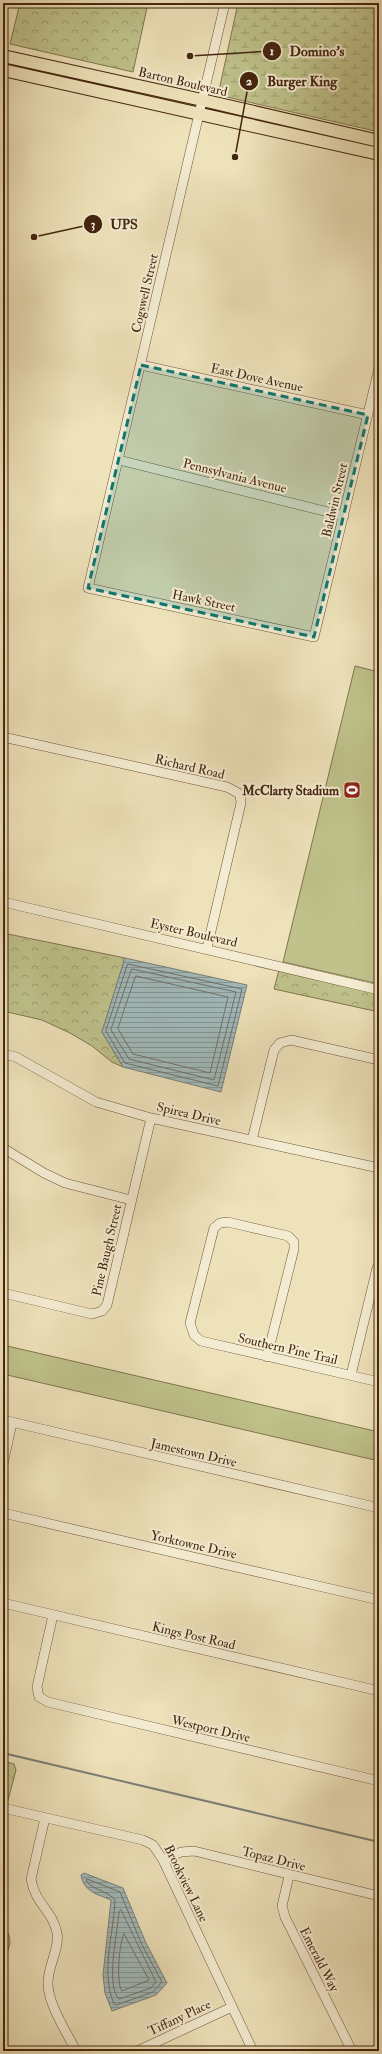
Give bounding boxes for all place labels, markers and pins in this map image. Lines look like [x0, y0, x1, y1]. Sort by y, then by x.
callout: Domino's [262, 38, 353, 64]
callout: Burger King [239, 68, 345, 94]
callout: UPS [83, 211, 146, 237]
sports icon: McClarty Stadium [342, 780, 362, 800]
place label: McClarty Stadium [241, 783, 340, 800]

